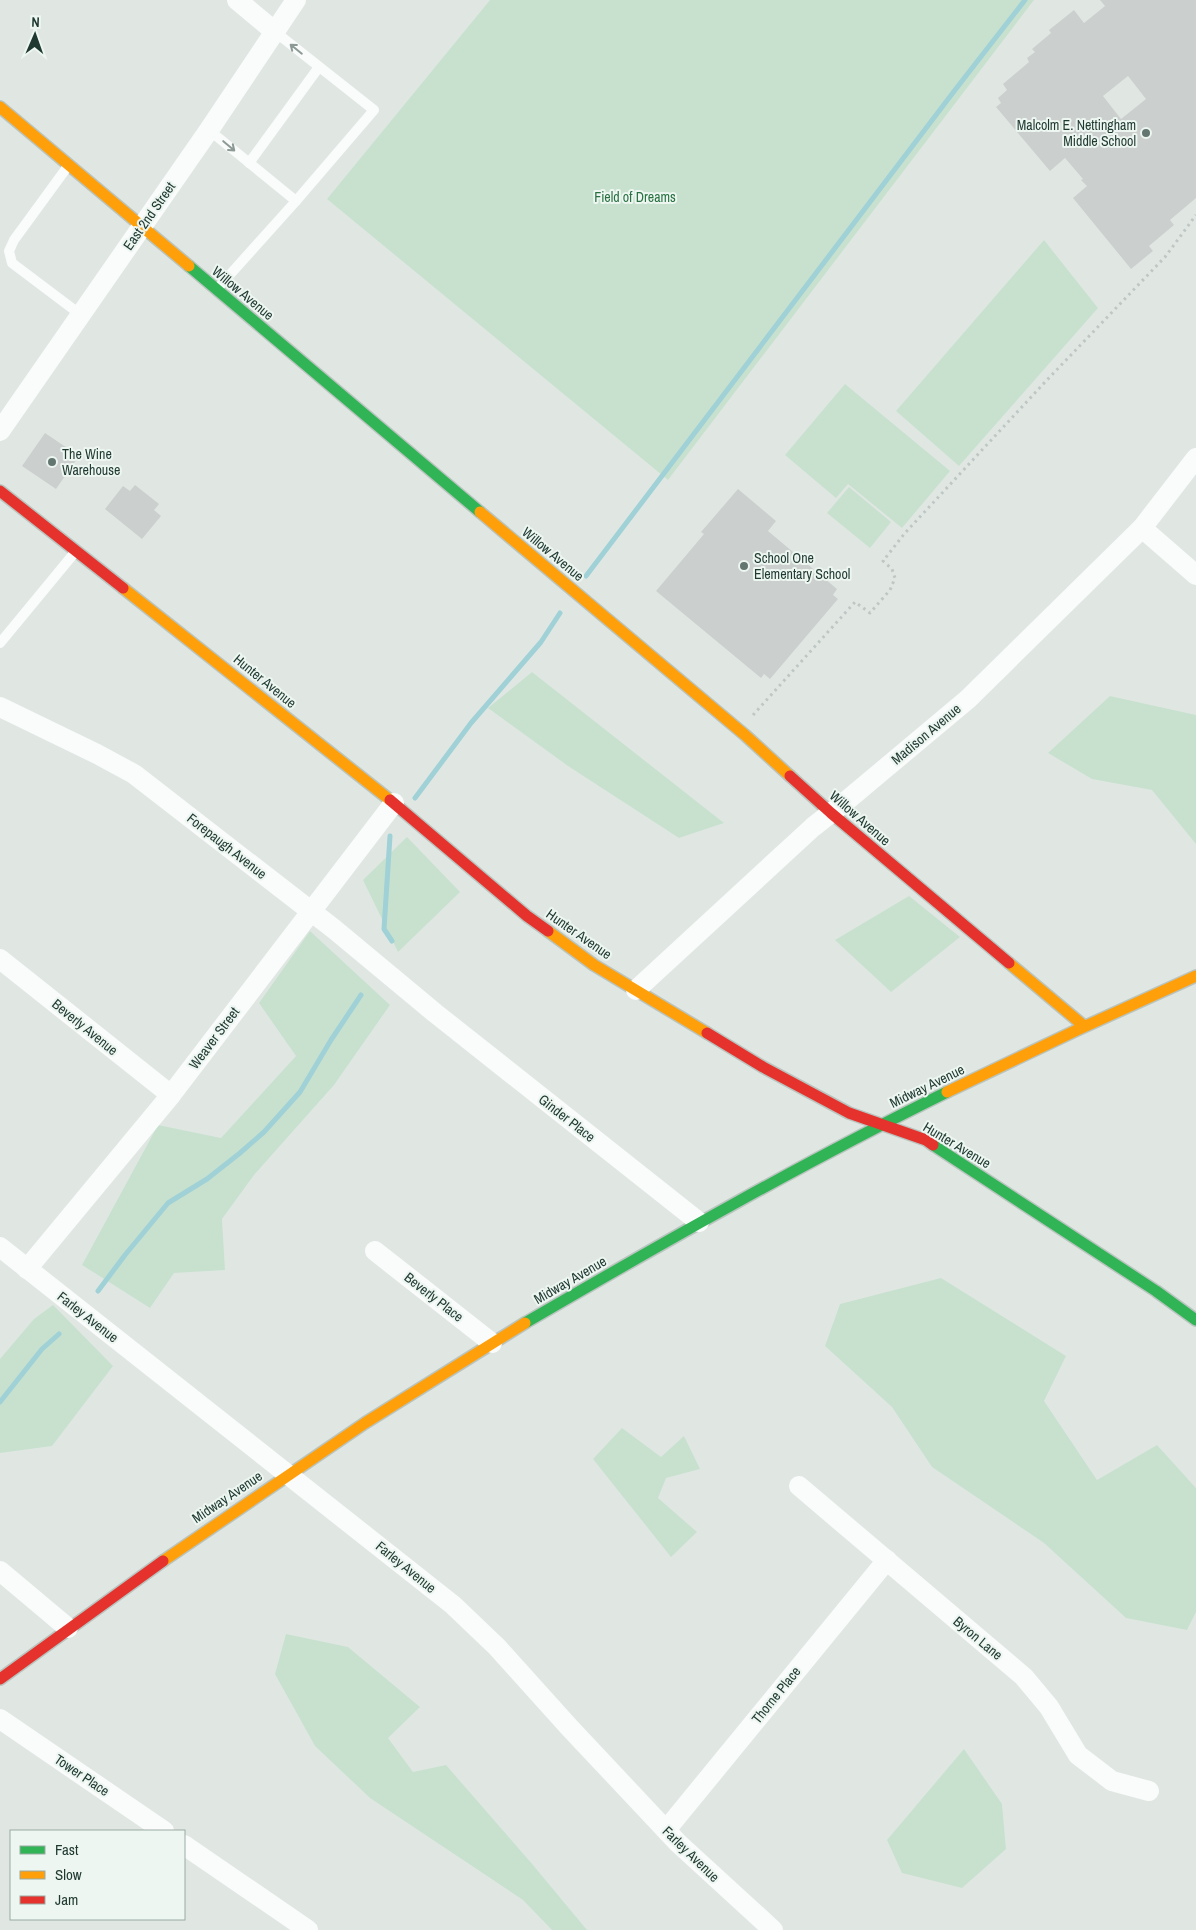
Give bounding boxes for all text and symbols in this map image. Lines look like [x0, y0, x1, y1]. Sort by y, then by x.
north arrow [10, 10, 60, 60]
text: N [31, 13, 40, 31]
one-way arrow [290, 44, 303, 55]
place label: Malcolm E. Nettingham Middle School [1017, 116, 1136, 150]
marker: Malcolm E. Nettingham Middle School [1140, 127, 1152, 139]
one-way arrow [222, 141, 235, 152]
street label: East 2nd Street [119, 178, 179, 254]
park label: Field of Dreams [594, 188, 676, 206]
street label: Willow Avenue [208, 262, 278, 324]
place label: The Wine Warehouse [62, 445, 120, 479]
marker: The Wine Warehouse [46, 456, 58, 468]
street label: Willow Avenue [518, 523, 588, 585]
place label: School One Elementary School [754, 549, 850, 583]
marker: School One Elementary School [738, 560, 750, 572]
street label: Hunter Avenue [230, 650, 300, 712]
street label: Madison Avenue [888, 700, 964, 768]
street label: Willow Avenue [826, 787, 894, 849]
street label: Forepaugh Avenue [184, 809, 270, 883]
street label: Hunter Avenue [543, 905, 615, 963]
street label: Beverly Avenue [48, 995, 122, 1059]
street label: Weaver Street [185, 1003, 243, 1073]
street label: Midway Avenue [887, 1060, 967, 1112]
street label: Ginder Place [535, 1090, 599, 1146]
street label: Hunter Avenue [920, 1118, 994, 1172]
street label: Midway Avenue [530, 1252, 610, 1308]
street label: Beverly Place [401, 1268, 467, 1326]
street label: Farley Avenue [54, 1288, 122, 1346]
street label: Midway Avenue [188, 1467, 266, 1527]
street label: Farley Avenue [372, 1537, 440, 1597]
street label: Byron Lane [950, 1612, 1006, 1664]
street label: Thorne Place [748, 1663, 804, 1727]
street label: Tower Place [51, 1750, 113, 1800]
street label: Farley Avenue [659, 1822, 723, 1886]
legend [10, 1830, 185, 1920]
text: Fast [55, 1839, 79, 1860]
text: Slow [55, 1864, 82, 1885]
text: Jam [55, 1889, 78, 1910]

